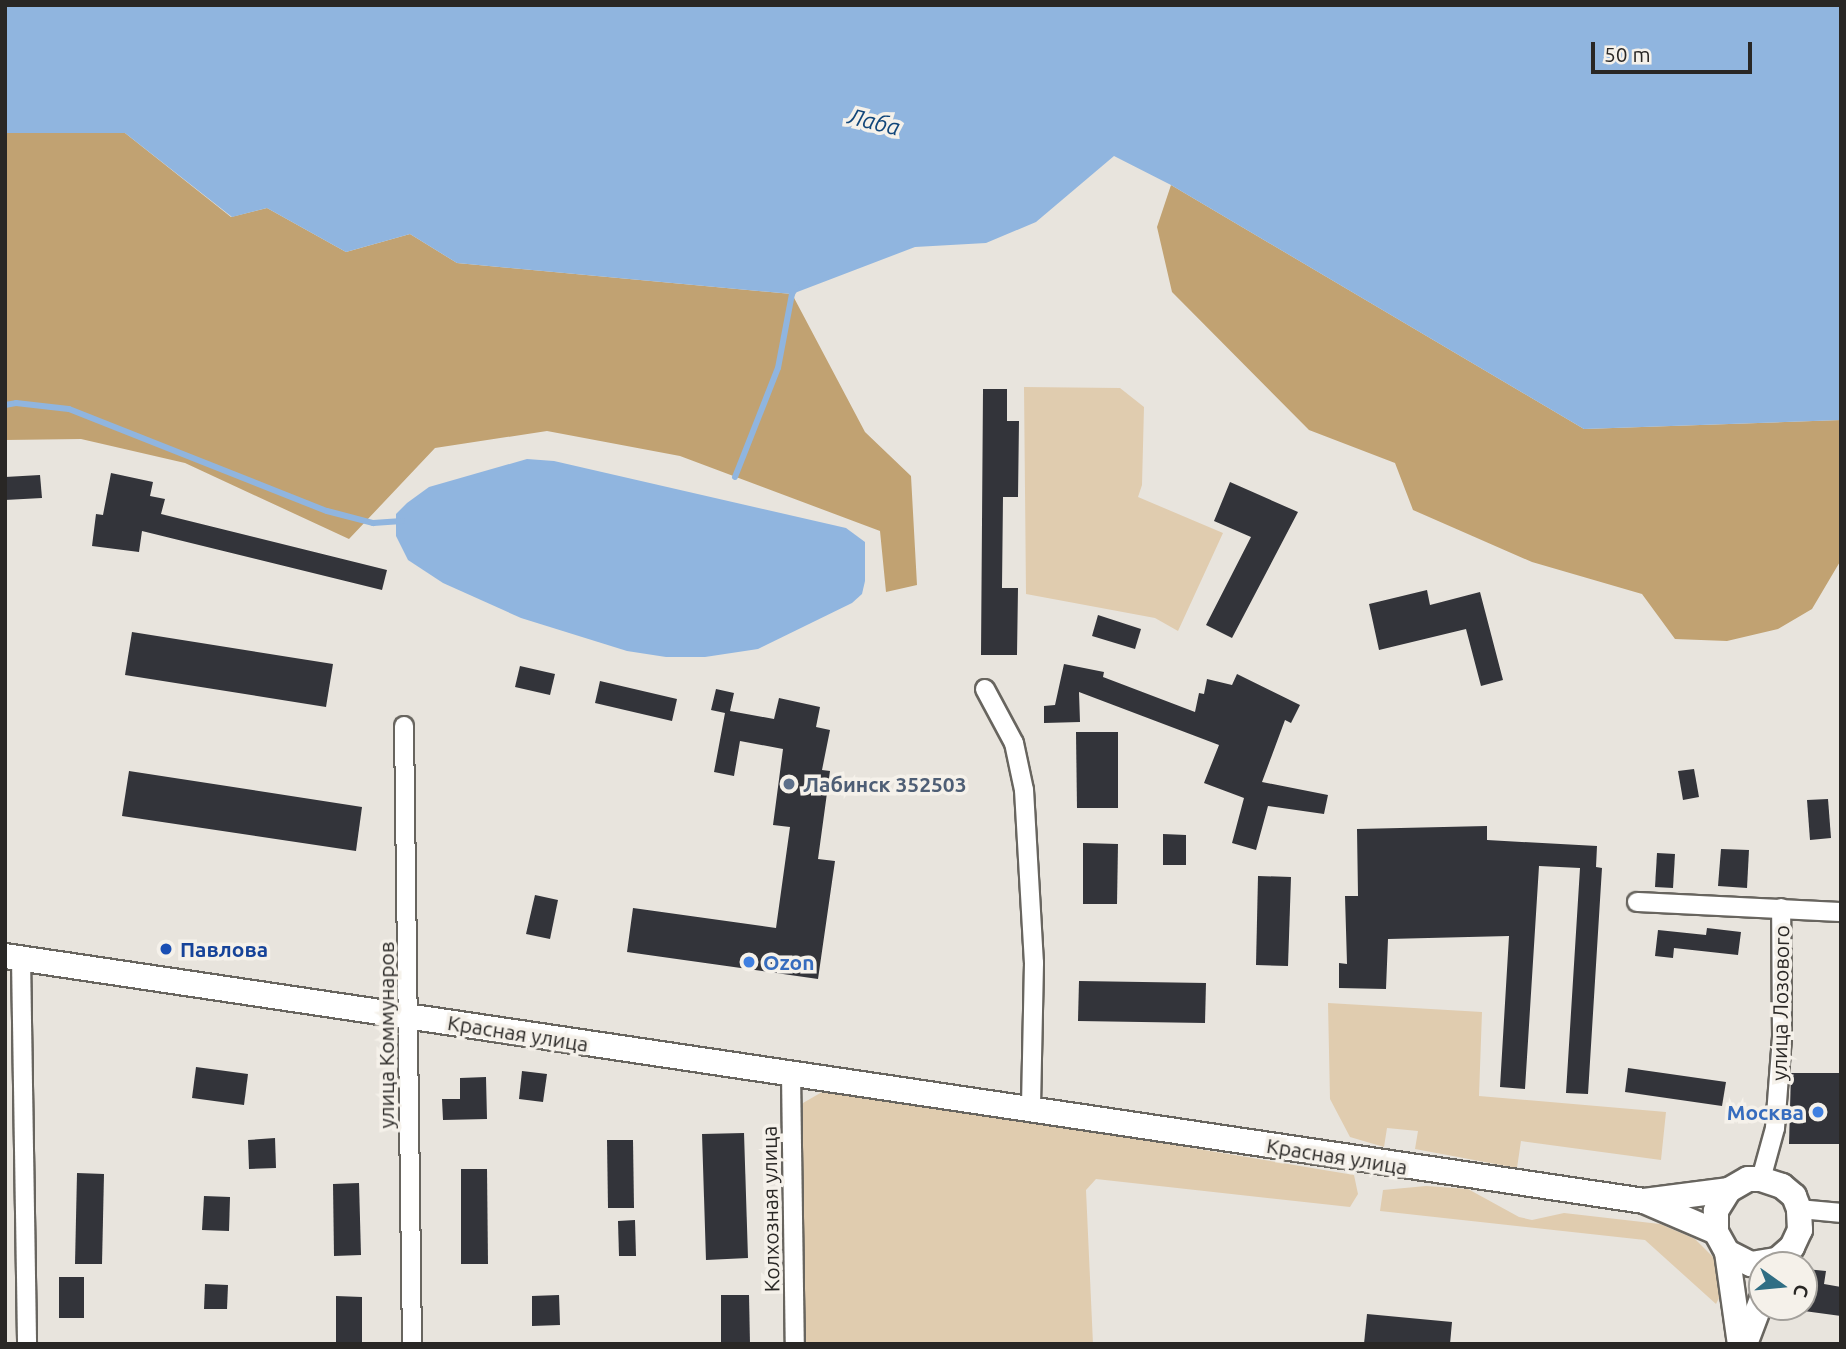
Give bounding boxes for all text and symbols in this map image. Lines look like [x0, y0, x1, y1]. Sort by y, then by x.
scale bar [1594, 28, 1755, 72]
text: 50 m [1604, 42, 1651, 66]
water label: Лаба [845, 102, 903, 142]
place label: Лабинск 352503 [803, 771, 967, 797]
marker: Лабинск 352503 [781, 776, 797, 792]
street label: улица Лозового [1766, 925, 1794, 1081]
place label: Павлова [180, 936, 268, 962]
marker: Павлова [158, 941, 174, 957]
street label: улица Коммунаров [373, 942, 399, 1128]
place label: Ozon [763, 949, 814, 975]
marker: Ozon [741, 954, 757, 970]
street label: Красная улица [446, 1009, 590, 1057]
place label: Москва [1727, 1099, 1804, 1125]
marker: Москва [1810, 1104, 1826, 1120]
street label: Колхозная улица [756, 1126, 784, 1292]
street label: Красная улица [1265, 1132, 1409, 1180]
north arrow [1748, 1251, 1818, 1321]
text: С [1789, 1282, 1814, 1300]

